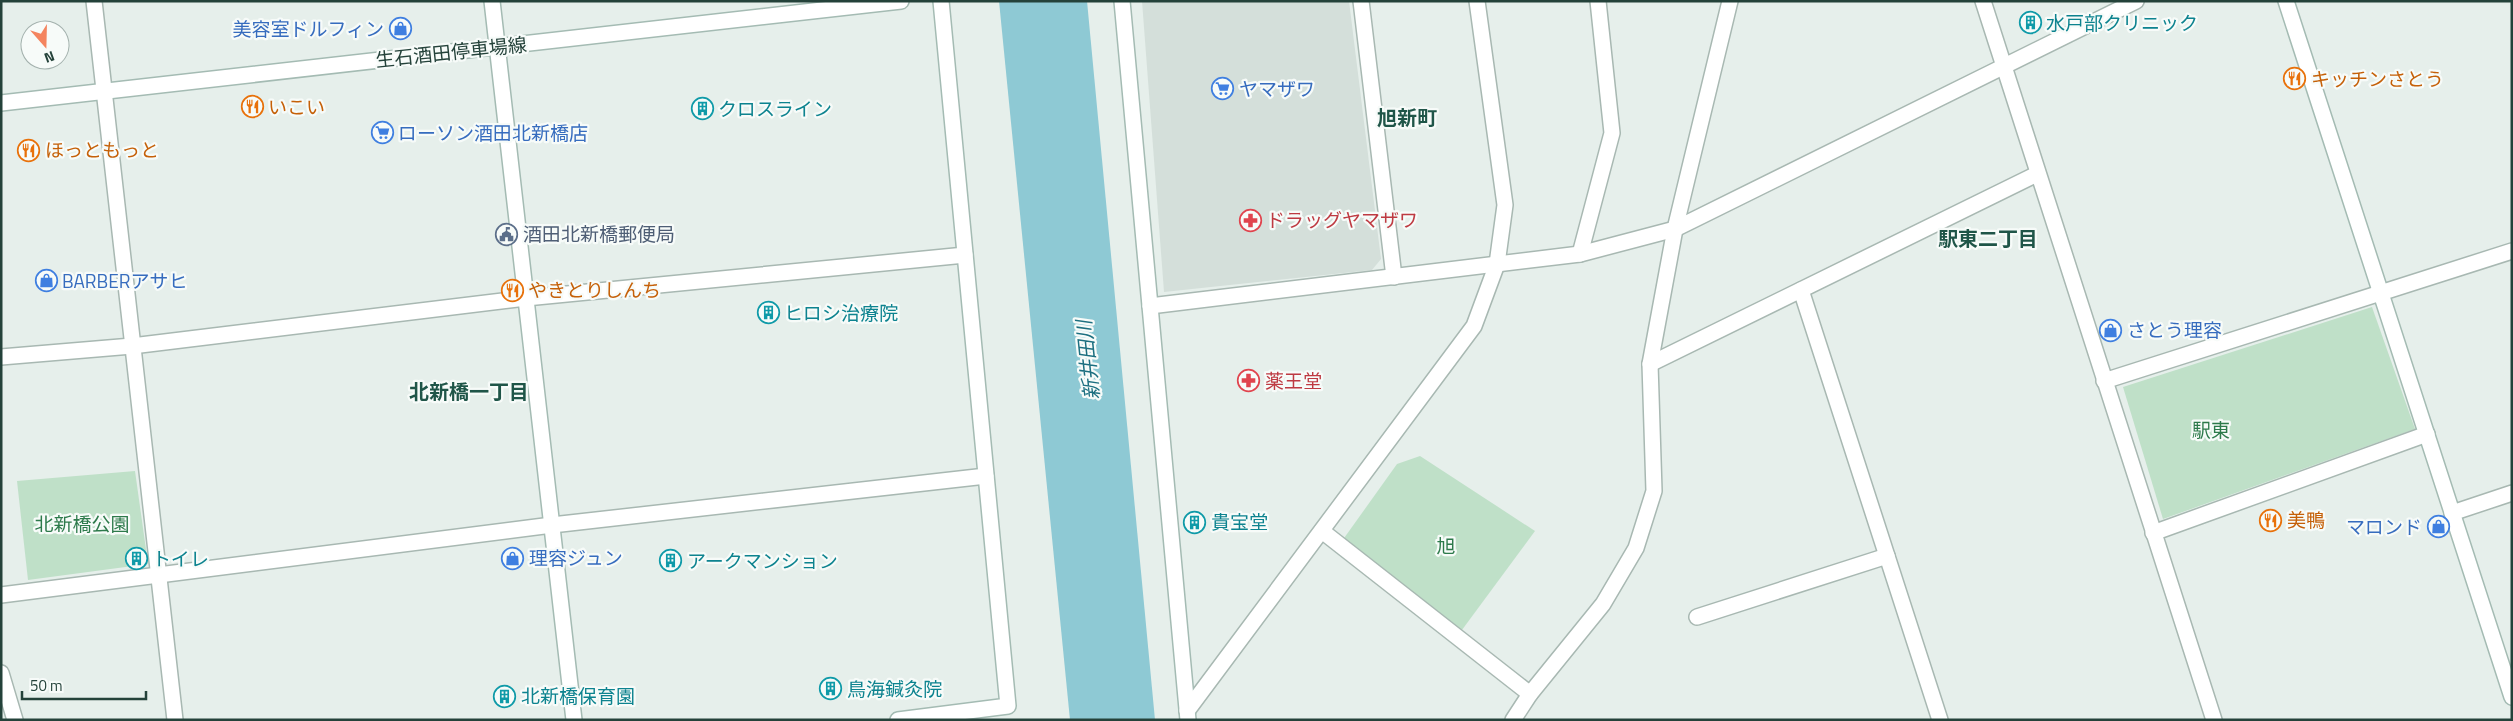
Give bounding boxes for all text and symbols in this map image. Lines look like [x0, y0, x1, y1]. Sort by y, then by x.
place label: 水戸部クリニック [2046, 8, 2198, 37]
building icon: 水戸部クリニック [2018, 11, 2042, 35]
place label: 美容室ドルフィン [232, 14, 384, 43]
shop icon: 美容室ドルフィン [388, 17, 412, 41]
north arrow [20, 20, 70, 70]
street label: 生石酒田停車場線 [374, 29, 528, 74]
text: N [41, 46, 58, 69]
place label: キッチンさとう [2311, 64, 2444, 93]
restaurant icon: キッチンさとう [2283, 67, 2307, 91]
place label: ヤマザワ [1239, 74, 1315, 103]
supermarket icon: ヤマザワ [1211, 77, 1235, 101]
place label: いこい [268, 92, 325, 121]
place label: クロスライン [718, 94, 832, 123]
restaurant icon: いこい [240, 95, 264, 119]
building icon: クロスライン [690, 97, 714, 121]
district label: 旭新町 [1377, 102, 1437, 133]
place label: ローソン酒田北新橋店 [398, 118, 588, 147]
supermarket icon: ローソン酒田北新橋店 [370, 121, 394, 145]
place label: ほっともっと [45, 135, 159, 164]
restaurant icon: ほっともっと [17, 138, 41, 162]
place label: ドラッグヤマザワ [1266, 205, 1418, 234]
pharmacy icon: ドラッグヤマザワ [1238, 208, 1262, 232]
place label: 酒田北新橋郵便局 [523, 219, 675, 248]
public building icon: 酒田北新橋郵便局 [495, 222, 519, 246]
district label: 駅東二丁目 [1938, 223, 2038, 254]
place label: BARBERアサヒ [62, 266, 187, 295]
shop icon: BARBERアサヒ [34, 269, 58, 293]
place label: やきとりしんち [528, 275, 661, 304]
restaurant icon: やきとりしんち [500, 278, 524, 302]
place label: ヒロシ治療院 [784, 298, 898, 327]
building icon: ヒロシ治療院 [756, 301, 780, 325]
place label: さとう理容 [2127, 315, 2222, 344]
water label: 新井田川 [1068, 317, 1107, 401]
shop icon: さとう理容 [2099, 318, 2123, 342]
place label: 薬王堂 [1265, 366, 1322, 395]
pharmacy icon: 薬王堂 [1237, 369, 1261, 393]
district label: 北新橋一丁目 [409, 376, 529, 407]
park label: 駅東 [2192, 415, 2230, 444]
place label: 美鴨 [2287, 505, 2325, 534]
place label: 貴宝堂 [1211, 507, 1268, 536]
restaurant icon: 美鴨 [2259, 508, 2283, 532]
park label: 北新橋公園 [34, 509, 130, 538]
building icon: 貴宝堂 [1183, 510, 1207, 534]
place label: マロンド [2346, 512, 2422, 541]
shop icon: マロンド [2426, 515, 2450, 539]
park label: 旭 [1436, 531, 1456, 560]
place label: 理容ジュン [529, 543, 623, 572]
place label: トイレ [152, 544, 209, 573]
shop icon: 理容ジュン [501, 546, 525, 570]
place label: アークマンション [687, 546, 838, 575]
building icon: トイレ [124, 547, 148, 571]
building icon: アークマンション [659, 549, 683, 573]
scale bar [22, 668, 146, 700]
text: 50 m [30, 674, 63, 697]
place label: 鳥海鍼灸院 [847, 674, 942, 703]
building icon: 鳥海鍼灸院 [819, 677, 843, 701]
place label: 北新橋保育園 [521, 681, 635, 710]
building icon: 北新橋保育園 [493, 684, 517, 708]

